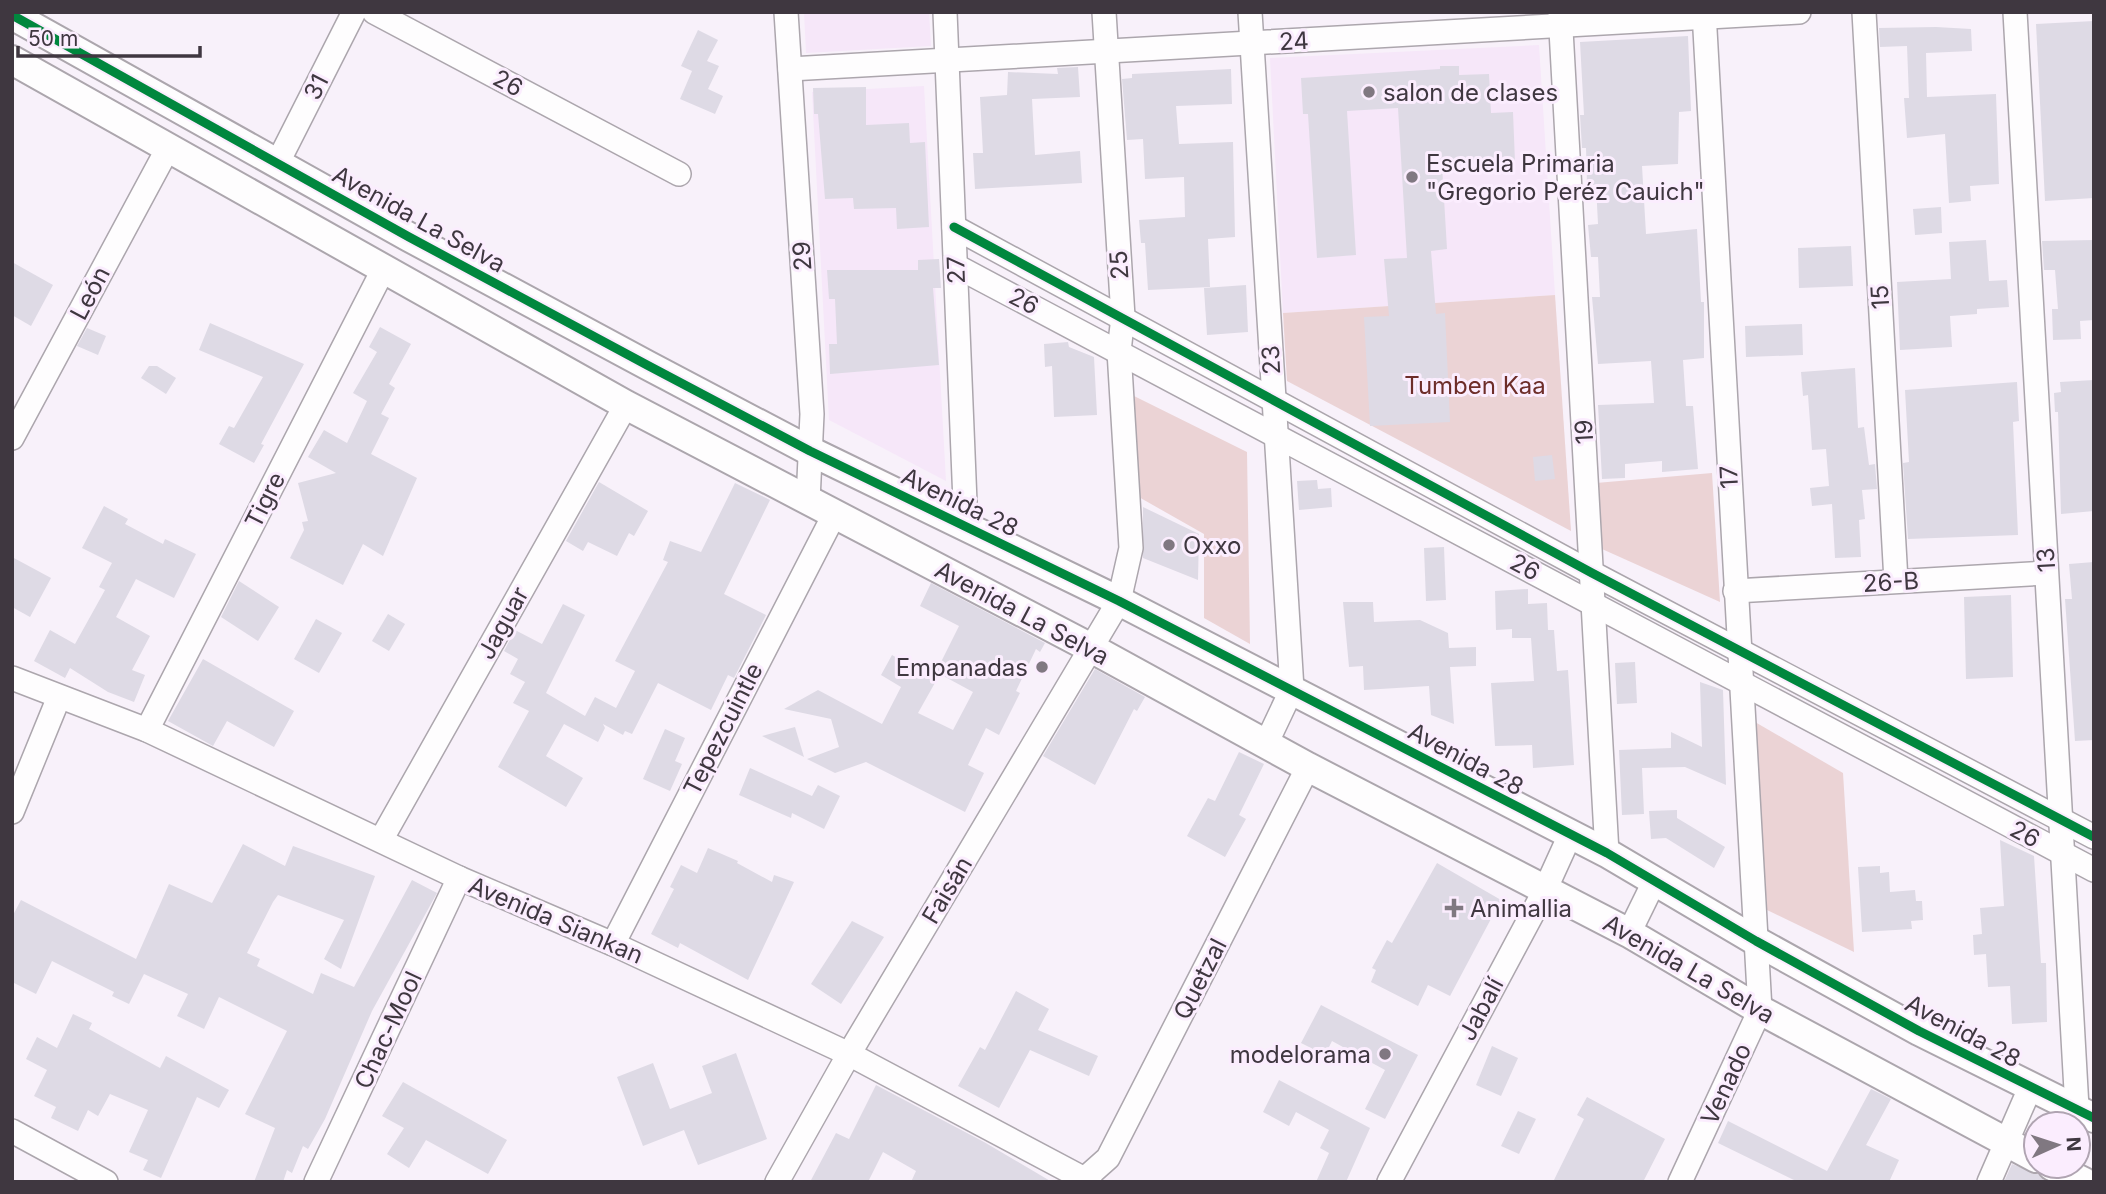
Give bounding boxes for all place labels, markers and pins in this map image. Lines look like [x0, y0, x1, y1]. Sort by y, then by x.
place label: salon de clases [1383, 78, 1558, 107]
marker: salon de clases [1361, 84, 1377, 100]
place label: Escuela Primaria "Gregorio Peréz Cauich" [1426, 149, 1705, 206]
marker: Escuela Primaria "Gregorio Peréz Cauich" [1404, 169, 1420, 185]
place label: Oxxo [1183, 531, 1241, 560]
marker: Oxxo [1161, 537, 1177, 553]
place label: Empanadas [896, 653, 1028, 682]
marker: Empanadas [1034, 659, 1050, 675]
place label: Animallia [1470, 894, 1572, 923]
marker: Animallia [1444, 898, 1464, 918]
place label: modelorama [1230, 1040, 1371, 1069]
marker: modelorama [1377, 1046, 1393, 1062]

